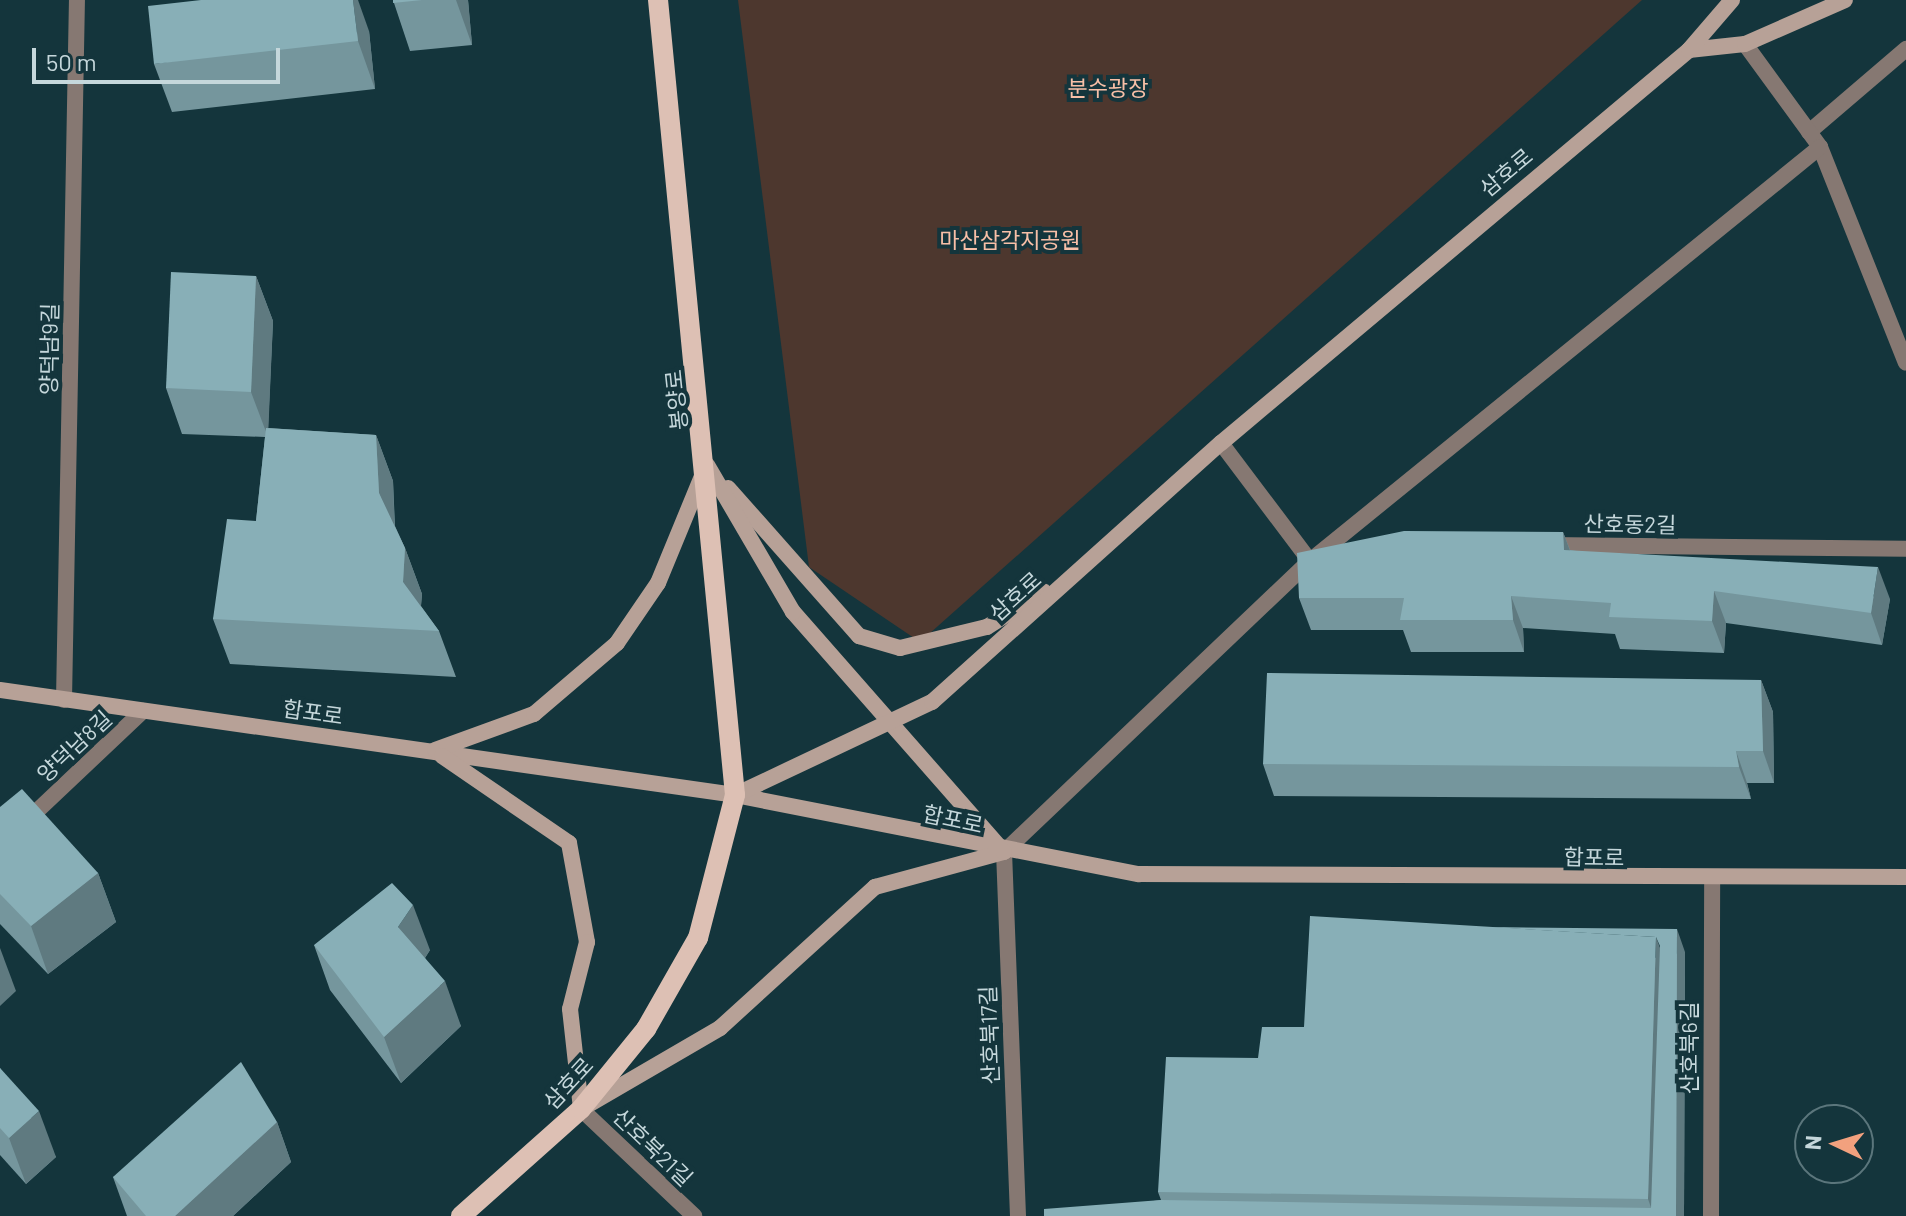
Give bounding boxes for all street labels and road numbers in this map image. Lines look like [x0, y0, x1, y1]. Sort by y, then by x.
street label: 삼호로 [1474, 142, 1538, 202]
street label: 양덕남9길 [35, 303, 63, 395]
street label: 봉양로 [660, 368, 692, 432]
street label: 산호동2길 [1583, 510, 1677, 538]
street label: 삼호로 [984, 566, 1046, 626]
street label: 합포로 [281, 695, 345, 729]
street label: 양덕남8길 [31, 705, 117, 787]
street label: 합포로 [921, 800, 985, 838]
street label: 합포로 [1563, 843, 1625, 871]
street label: 산호북17길 [974, 985, 1004, 1085]
street label: 산호북6길 [1676, 1002, 1702, 1094]
street label: 삼호로 [538, 1052, 598, 1114]
street label: 산호북21길 [608, 1103, 698, 1191]

